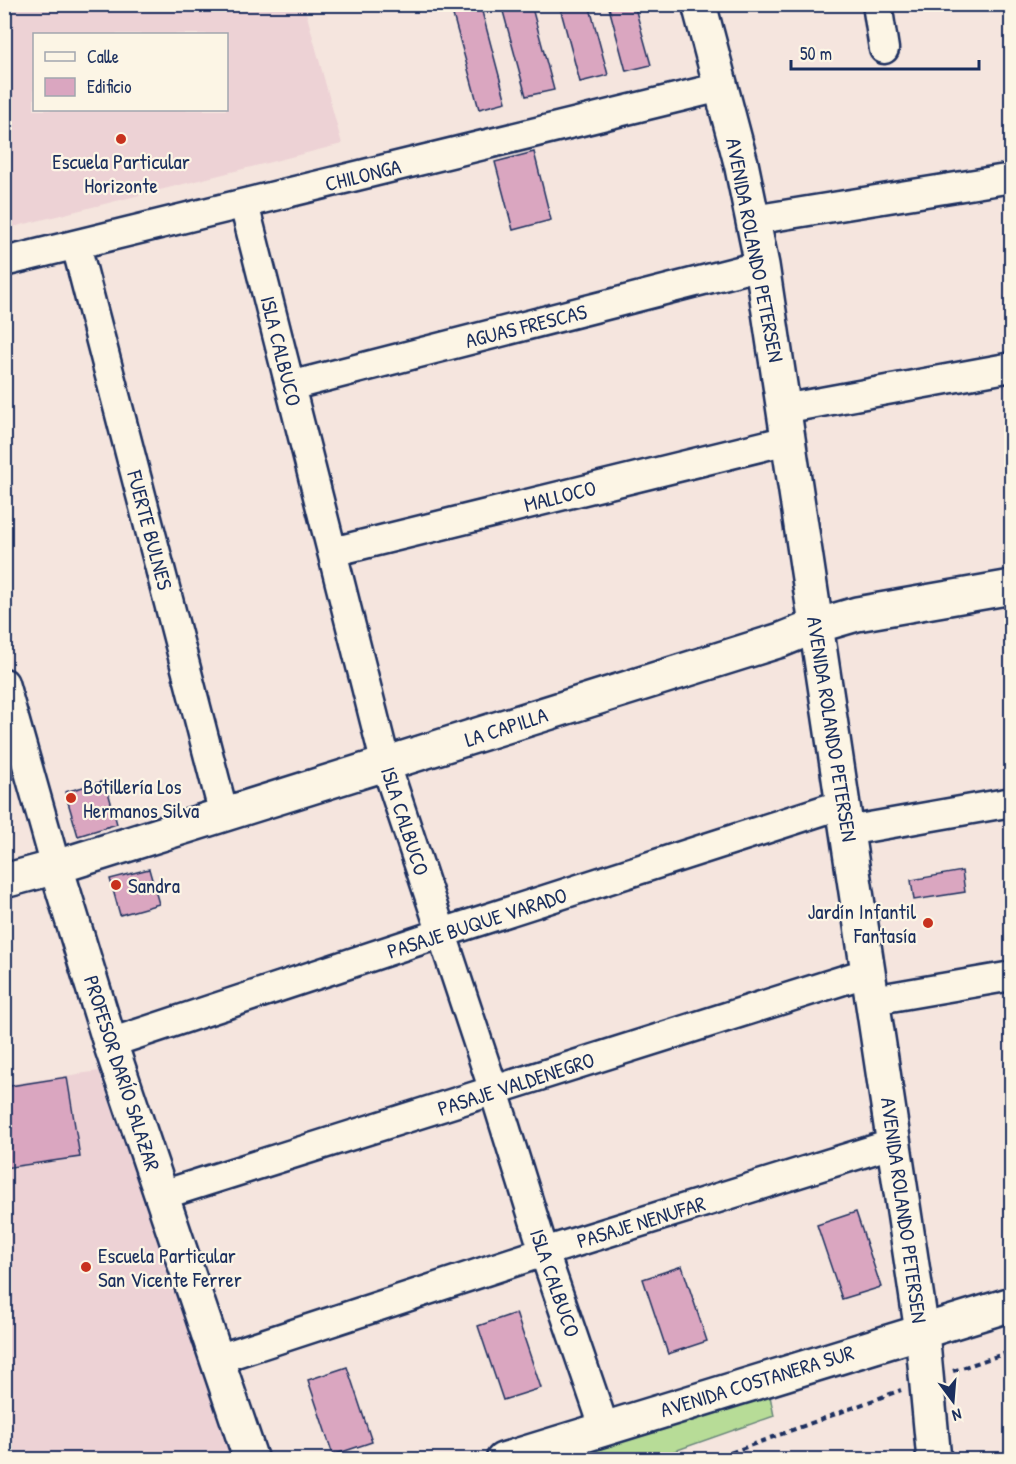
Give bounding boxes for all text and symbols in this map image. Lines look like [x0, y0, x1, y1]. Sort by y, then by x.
legend [33, 33, 228, 111]
scale bar [791, 33, 978, 71]
text: 50 m [800, 41, 832, 66]
text: Calle [87, 44, 119, 69]
text: Edificio [87, 74, 131, 99]
marker: Escuela Particular Horizonte [114, 132, 128, 146]
street label: AVENIDA ROLANDO PETERSEN [719, 136, 791, 364]
place label: Escuela Particular Horizonte [52, 147, 190, 200]
street label: CHILONGA [322, 152, 404, 198]
street label: ISLA CALBUCO [253, 293, 309, 409]
street label: AGUAS FRESCAS [462, 297, 590, 355]
street label: FUERTE BULNES [120, 466, 180, 593]
street label: MALLOCO [521, 473, 599, 519]
street label: AVENIDA ROLANDO PETERSEN [800, 614, 864, 844]
street label: LA CAPILLA [461, 700, 551, 754]
street label: ISLA CALBUCO [374, 763, 436, 879]
place label: Botillería Los Hermanos Silva [83, 772, 199, 825]
marker: Botillería Los Hermanos Silva [64, 791, 78, 805]
place label: Sandra [128, 871, 180, 900]
marker: Sandra [109, 878, 123, 892]
street label: PASAJE BUQUE VARADO [383, 880, 571, 966]
place label: Jardín Infantil Fantasía [807, 897, 916, 950]
marker: Jardín Infantil Fantasía [921, 916, 935, 930]
street label: PROFESOR DARÍO SALAZAR [77, 972, 167, 1174]
street label: PASAJE VALDENEGRO [434, 1045, 598, 1123]
street label: AVENIDA ROLANDO PETERSEN [874, 1095, 934, 1325]
street label: PASAJE NENUFAR [573, 1189, 709, 1255]
street label: ISLA CALBUCO [523, 1225, 587, 1341]
place label: Escuela Particular San Vicente Ferrer [98, 1241, 242, 1294]
marker: Escuela Particular San Vicente Ferrer [79, 1260, 93, 1274]
street label: AVENIDA COSTANERA SUR [657, 1338, 857, 1424]
north arrow [923, 1371, 983, 1431]
text: N [950, 1404, 964, 1427]

